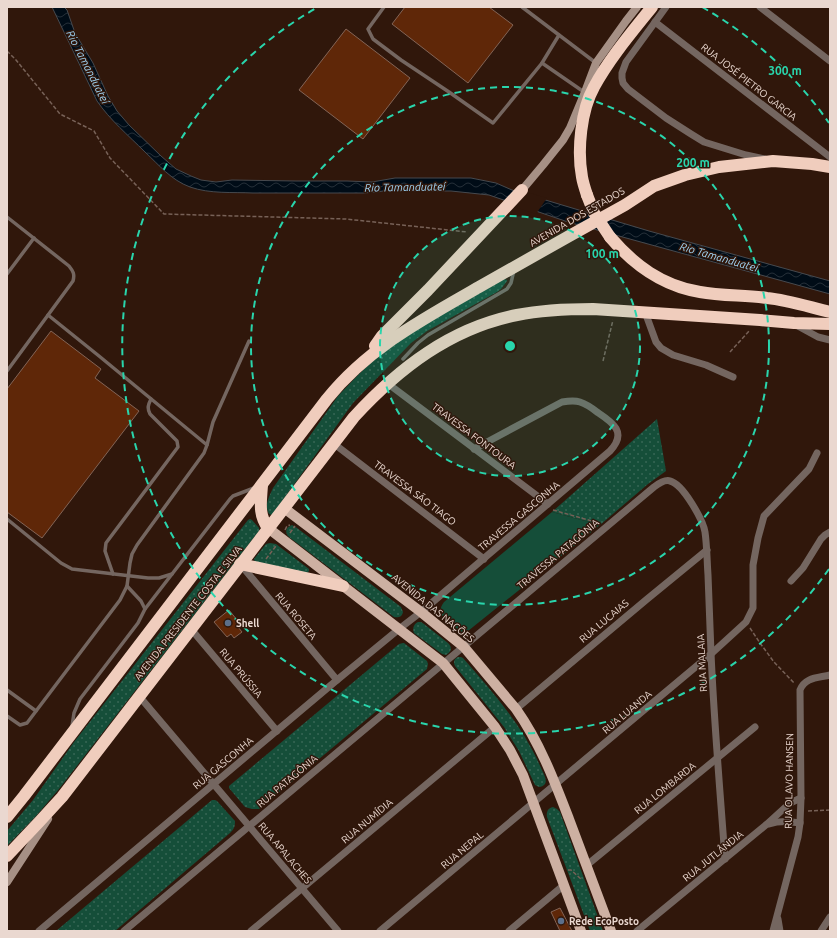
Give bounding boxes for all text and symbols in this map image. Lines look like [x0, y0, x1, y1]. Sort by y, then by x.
water label: Rio Tamanduateí [64, 28, 112, 107]
street label: RUA JOSÉ PIETRO GARCIA [699, 41, 800, 123]
text: 300 m [768, 64, 802, 77]
text: 200 m [676, 156, 710, 169]
water label: Rio Tamanduateí [364, 180, 447, 194]
street label: AVENIDA DOS ESTADOS [527, 185, 627, 249]
water label: Rio Tamanduateí [678, 240, 761, 274]
text: 100 m [585, 247, 619, 260]
centre of rings [503, 339, 517, 353]
street label: TRAVESSA FONTOURA [430, 401, 519, 472]
street label: TRAVESSA SÃO TIAGO [372, 459, 458, 528]
street label: TRAVESSA GASCONHA [476, 479, 562, 553]
street label: TRAVESSA PATAGÔNIA [515, 516, 601, 591]
street label: AVENIDA PRESIDENTE COSTA E SILVA [132, 543, 244, 682]
street label: AVENIDA DAS NAÇÕES [390, 571, 476, 645]
street label: RUA ROSETA [273, 590, 319, 642]
street label: RUA LUCAIAS [577, 597, 631, 645]
marker: Shell [223, 618, 233, 628]
place label: Shell [236, 618, 259, 629]
street label: RUA MALAIA [695, 633, 709, 692]
street label: RUA PRÚSSIA [217, 646, 266, 700]
street label: RUA LUANDA [600, 688, 654, 736]
street label: RUA OLAVO HANSEN [783, 733, 795, 829]
street label: RUA GASCONHA [191, 734, 256, 791]
street label: RUA PATAGÔNIA [255, 752, 320, 809]
street label: RUA LOMBARDA [632, 760, 698, 816]
street label: RUA NUMÍDIA [339, 795, 395, 846]
street label: RUA APALACHES [256, 820, 314, 886]
street label: RUA JUTLÂNDIA [680, 827, 746, 884]
street label: RUA NEPAL [439, 829, 485, 871]
marker: Rede EcoPosto [556, 916, 566, 926]
place label: Rede EcoPosto [569, 916, 639, 927]

